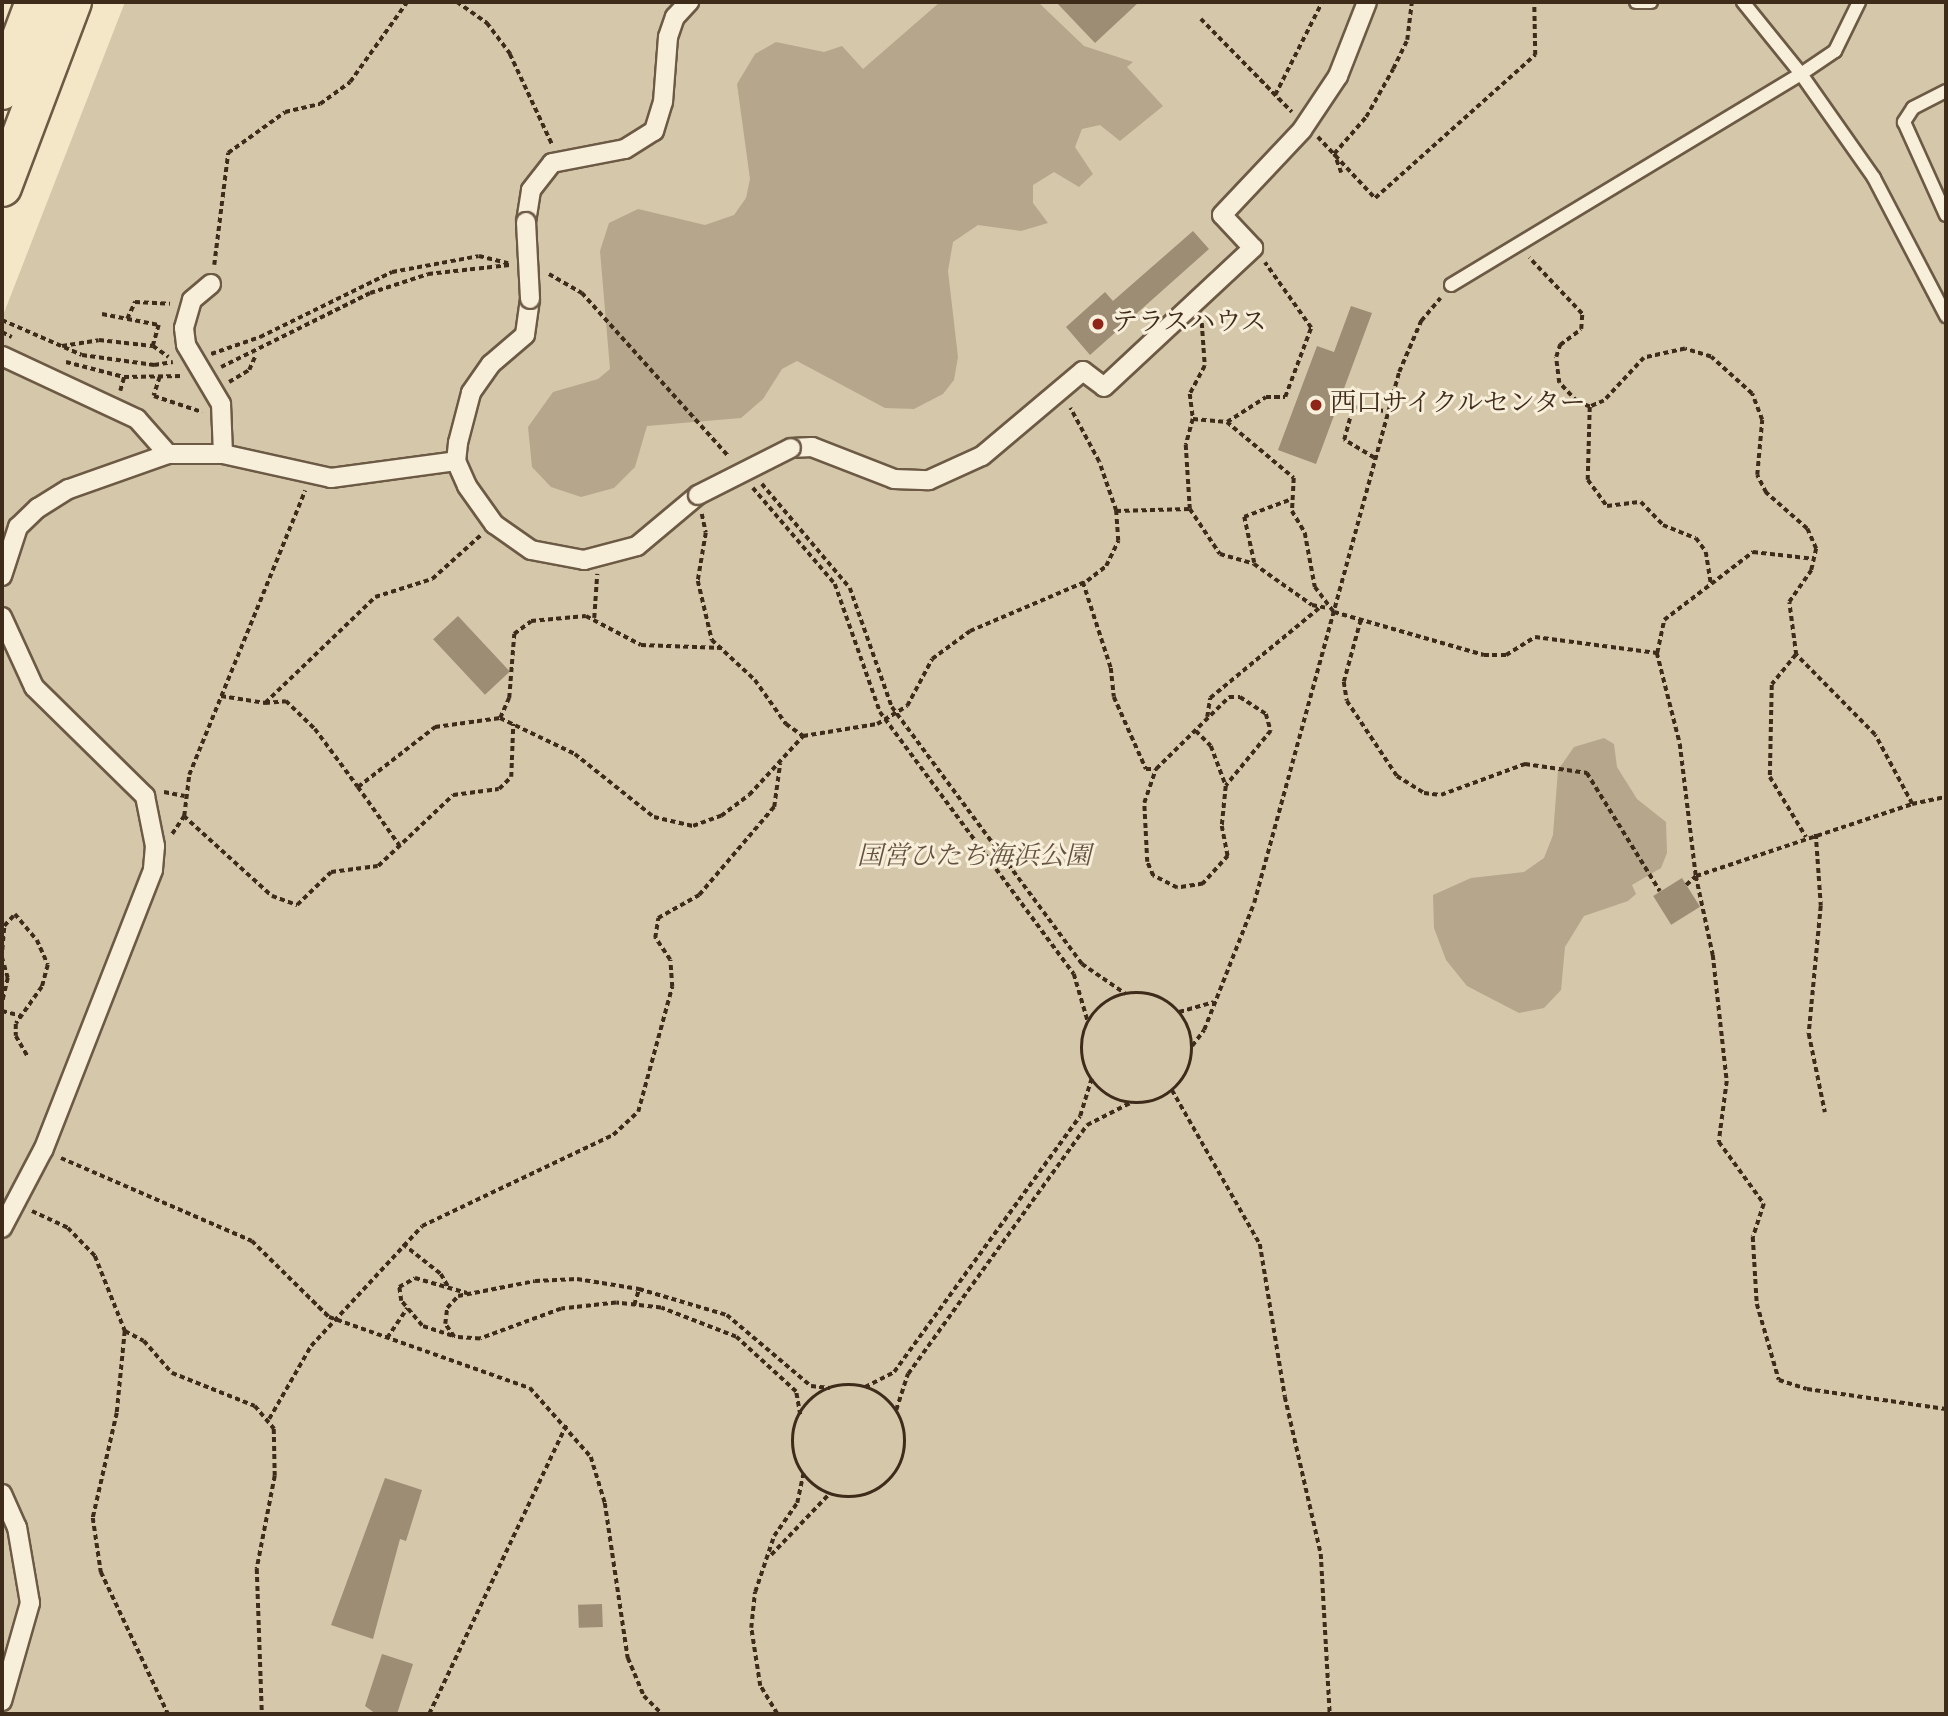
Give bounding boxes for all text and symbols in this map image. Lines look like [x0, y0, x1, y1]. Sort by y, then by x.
place label: テラスハウス [1112, 308, 1268, 340]
marker: テラスハウス [1090, 316, 1106, 332]
place label: 西口サイクルセンター [1330, 389, 1590, 421]
marker: 西口サイクルセンター [1308, 397, 1324, 413]
park label: 国営ひたち海浜公園 [857, 842, 1091, 874]

